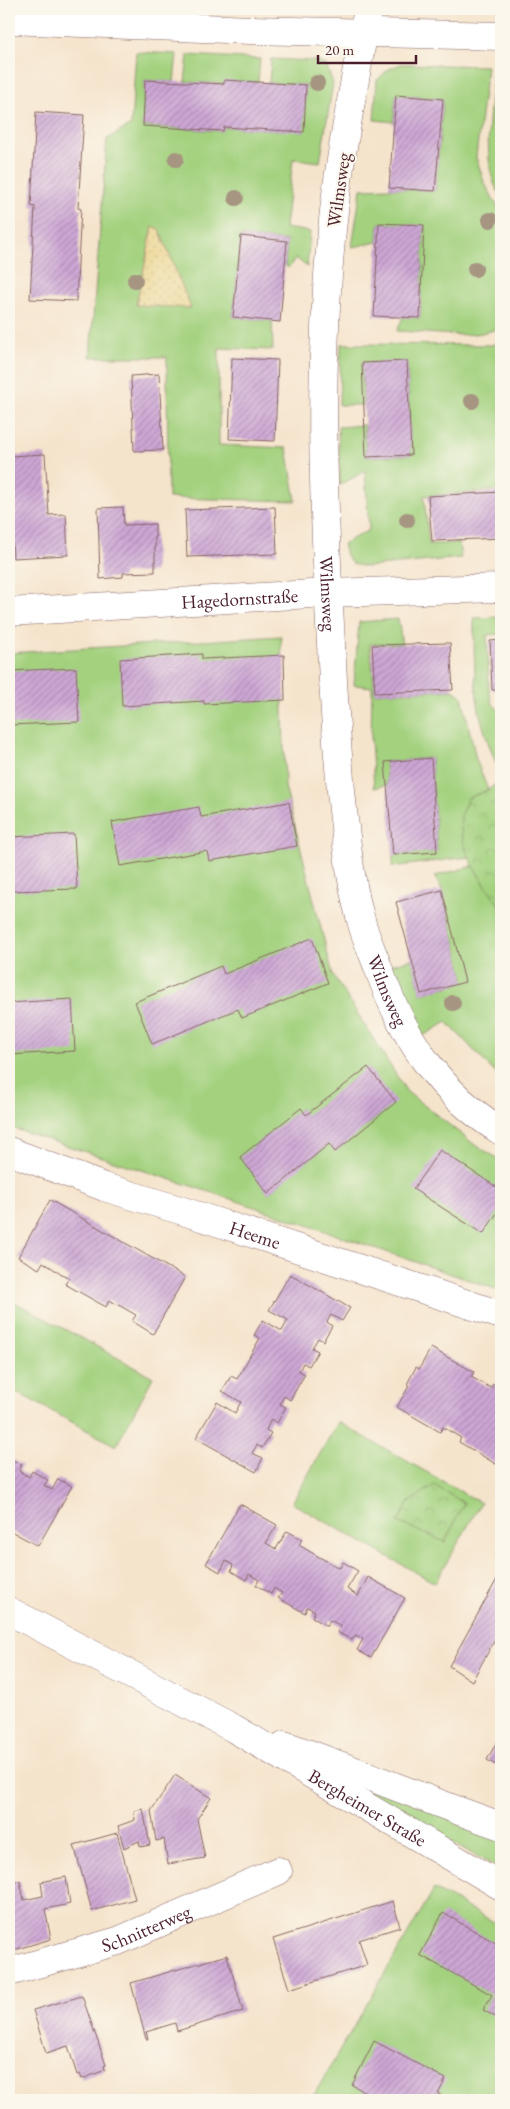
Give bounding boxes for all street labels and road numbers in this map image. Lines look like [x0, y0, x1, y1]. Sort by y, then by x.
street label: Wilmsweg [321, 150, 356, 229]
street label: Wilmsweg [314, 555, 342, 633]
street label: Hagedornstraße [180, 583, 299, 615]
street label: Wilmsweg [361, 951, 414, 1032]
street label: Heeme [226, 1215, 284, 1255]
street label: Bergheimer Straße [304, 1763, 431, 1852]
street label: Schnitterweg [99, 1898, 196, 1958]

